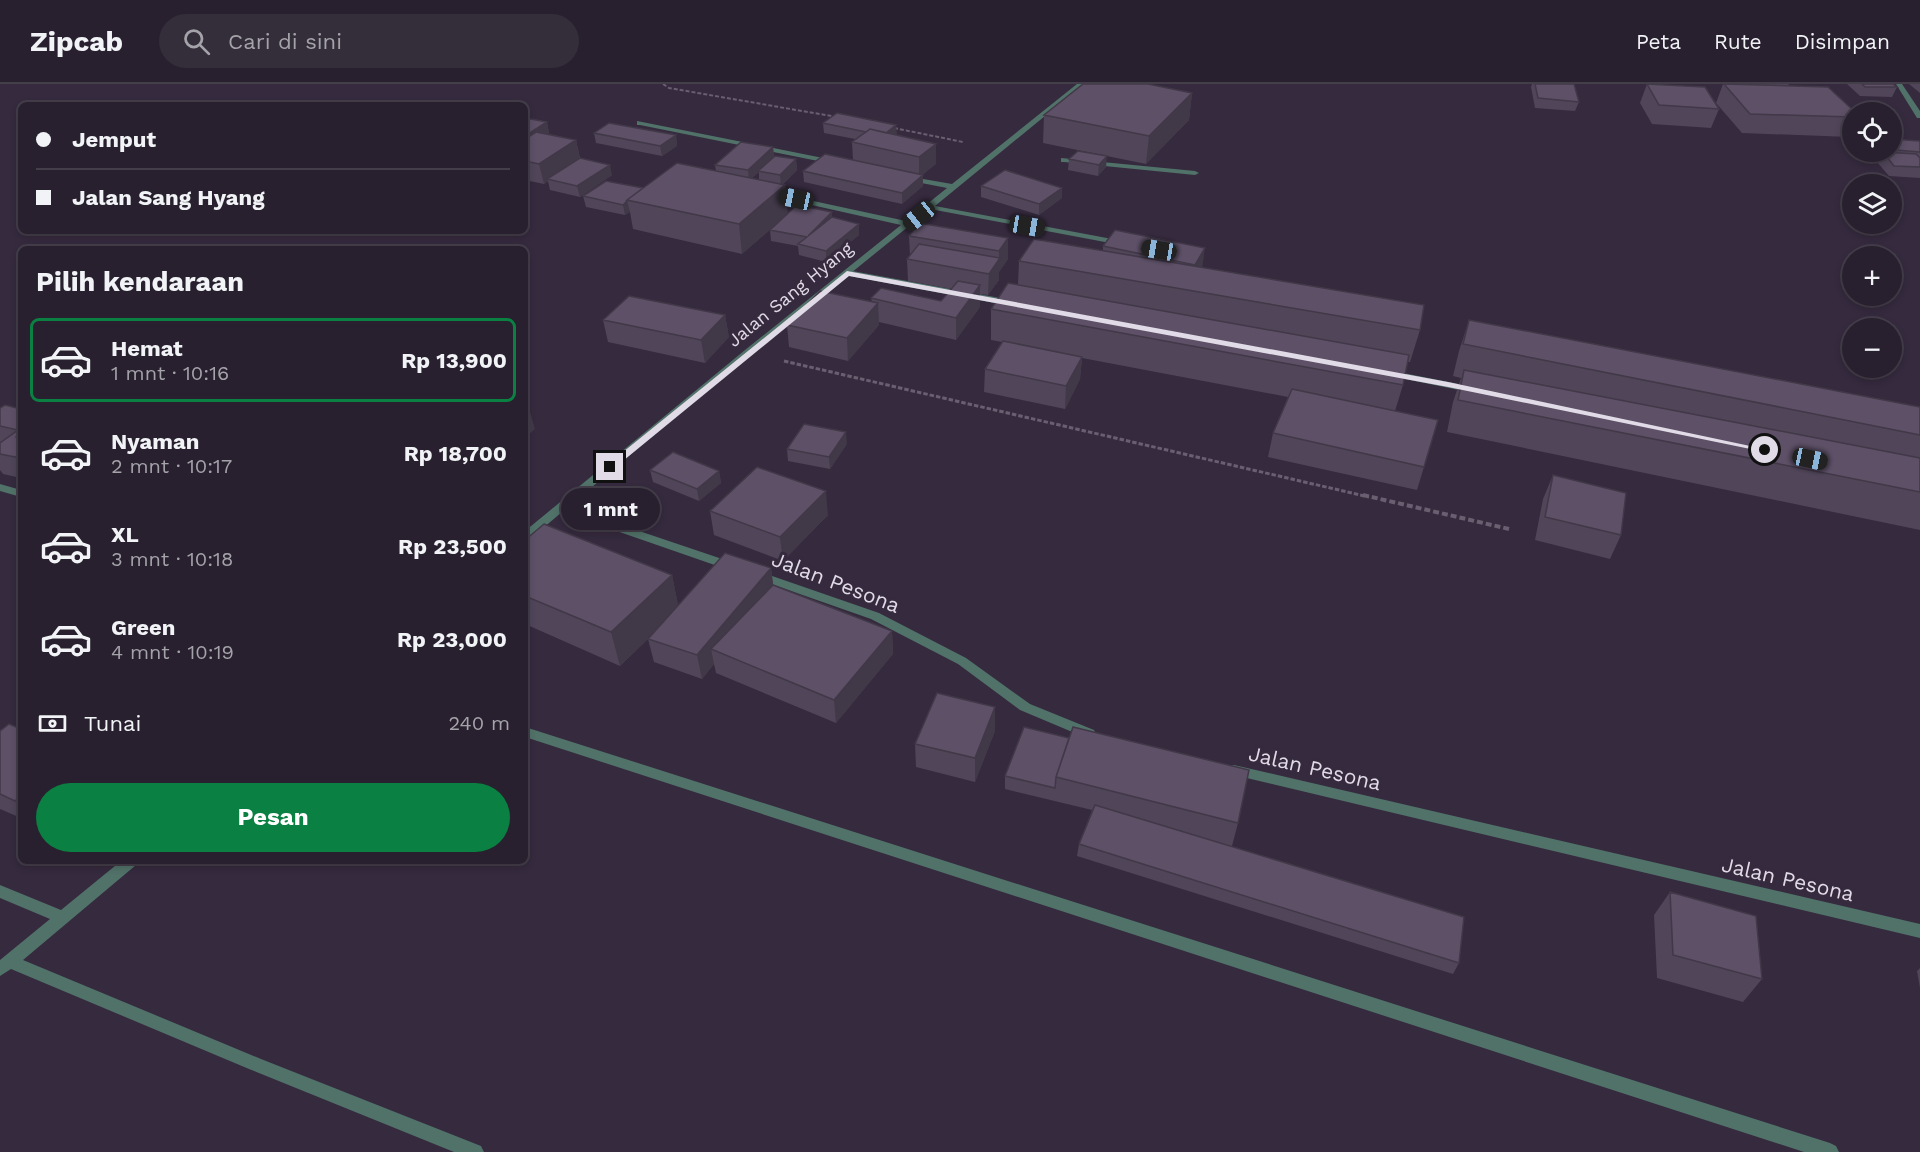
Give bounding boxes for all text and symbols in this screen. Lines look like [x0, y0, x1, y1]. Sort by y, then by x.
search box [159, 14, 579, 68]
text: Zipcab [30, 25, 123, 58]
icon: search [180, 25, 213, 58]
text: Cari di sini [228, 29, 342, 54]
text: Peta [1636, 29, 1681, 54]
text: Rute [1714, 29, 1762, 54]
text: Disimpan [1795, 29, 1890, 54]
map controls [1842, 102, 1902, 378]
button: locate [1842, 102, 1902, 162]
text: Jemput [72, 127, 156, 152]
button: layers [1842, 174, 1902, 234]
text: Jalan Sang Hyang [72, 185, 264, 210]
car [777, 186, 815, 212]
car [899, 198, 939, 234]
car [1008, 214, 1046, 238]
street label: Jalan Sang Hyang [723, 237, 857, 351]
car [1140, 238, 1178, 262]
button: + [1842, 246, 1902, 306]
text: Pilih kendaraan [36, 266, 244, 298]
button: − [1842, 318, 1902, 378]
icon: car [39, 333, 93, 387]
text: Hemat [111, 336, 183, 361]
text: Rp 13,900 [401, 348, 507, 373]
text: 1 mnt · 10:16 [111, 361, 229, 385]
icon: car [39, 426, 93, 480]
text: Nyaman [111, 429, 199, 454]
route start [1751, 436, 1778, 463]
text: Rp 18,700 [404, 441, 507, 466]
car [1791, 446, 1829, 472]
route end [596, 453, 623, 480]
text: 2 mnt · 10:17 [111, 454, 232, 478]
callout: 1 mnt [560, 488, 660, 530]
text: 1 mnt [583, 497, 638, 521]
icon: car [39, 519, 93, 573]
text: XL [111, 522, 139, 547]
text: Rp 23,500 [398, 534, 507, 559]
street label: Jalan Pesona [768, 546, 904, 618]
text: 3 mnt · 10:18 [111, 547, 233, 571]
icon: car [39, 612, 93, 666]
text: Green [111, 615, 175, 640]
text: Rp 23,000 [397, 627, 507, 652]
text: 4 mnt · 10:19 [111, 640, 234, 664]
icon: cash [36, 707, 69, 740]
text: Tunai [84, 711, 141, 736]
text: 240 m [448, 711, 510, 735]
street label: Jalan Pesona [1246, 741, 1384, 795]
button: Pesan [36, 783, 510, 852]
street label: Jalan Pesona [1719, 852, 1857, 906]

